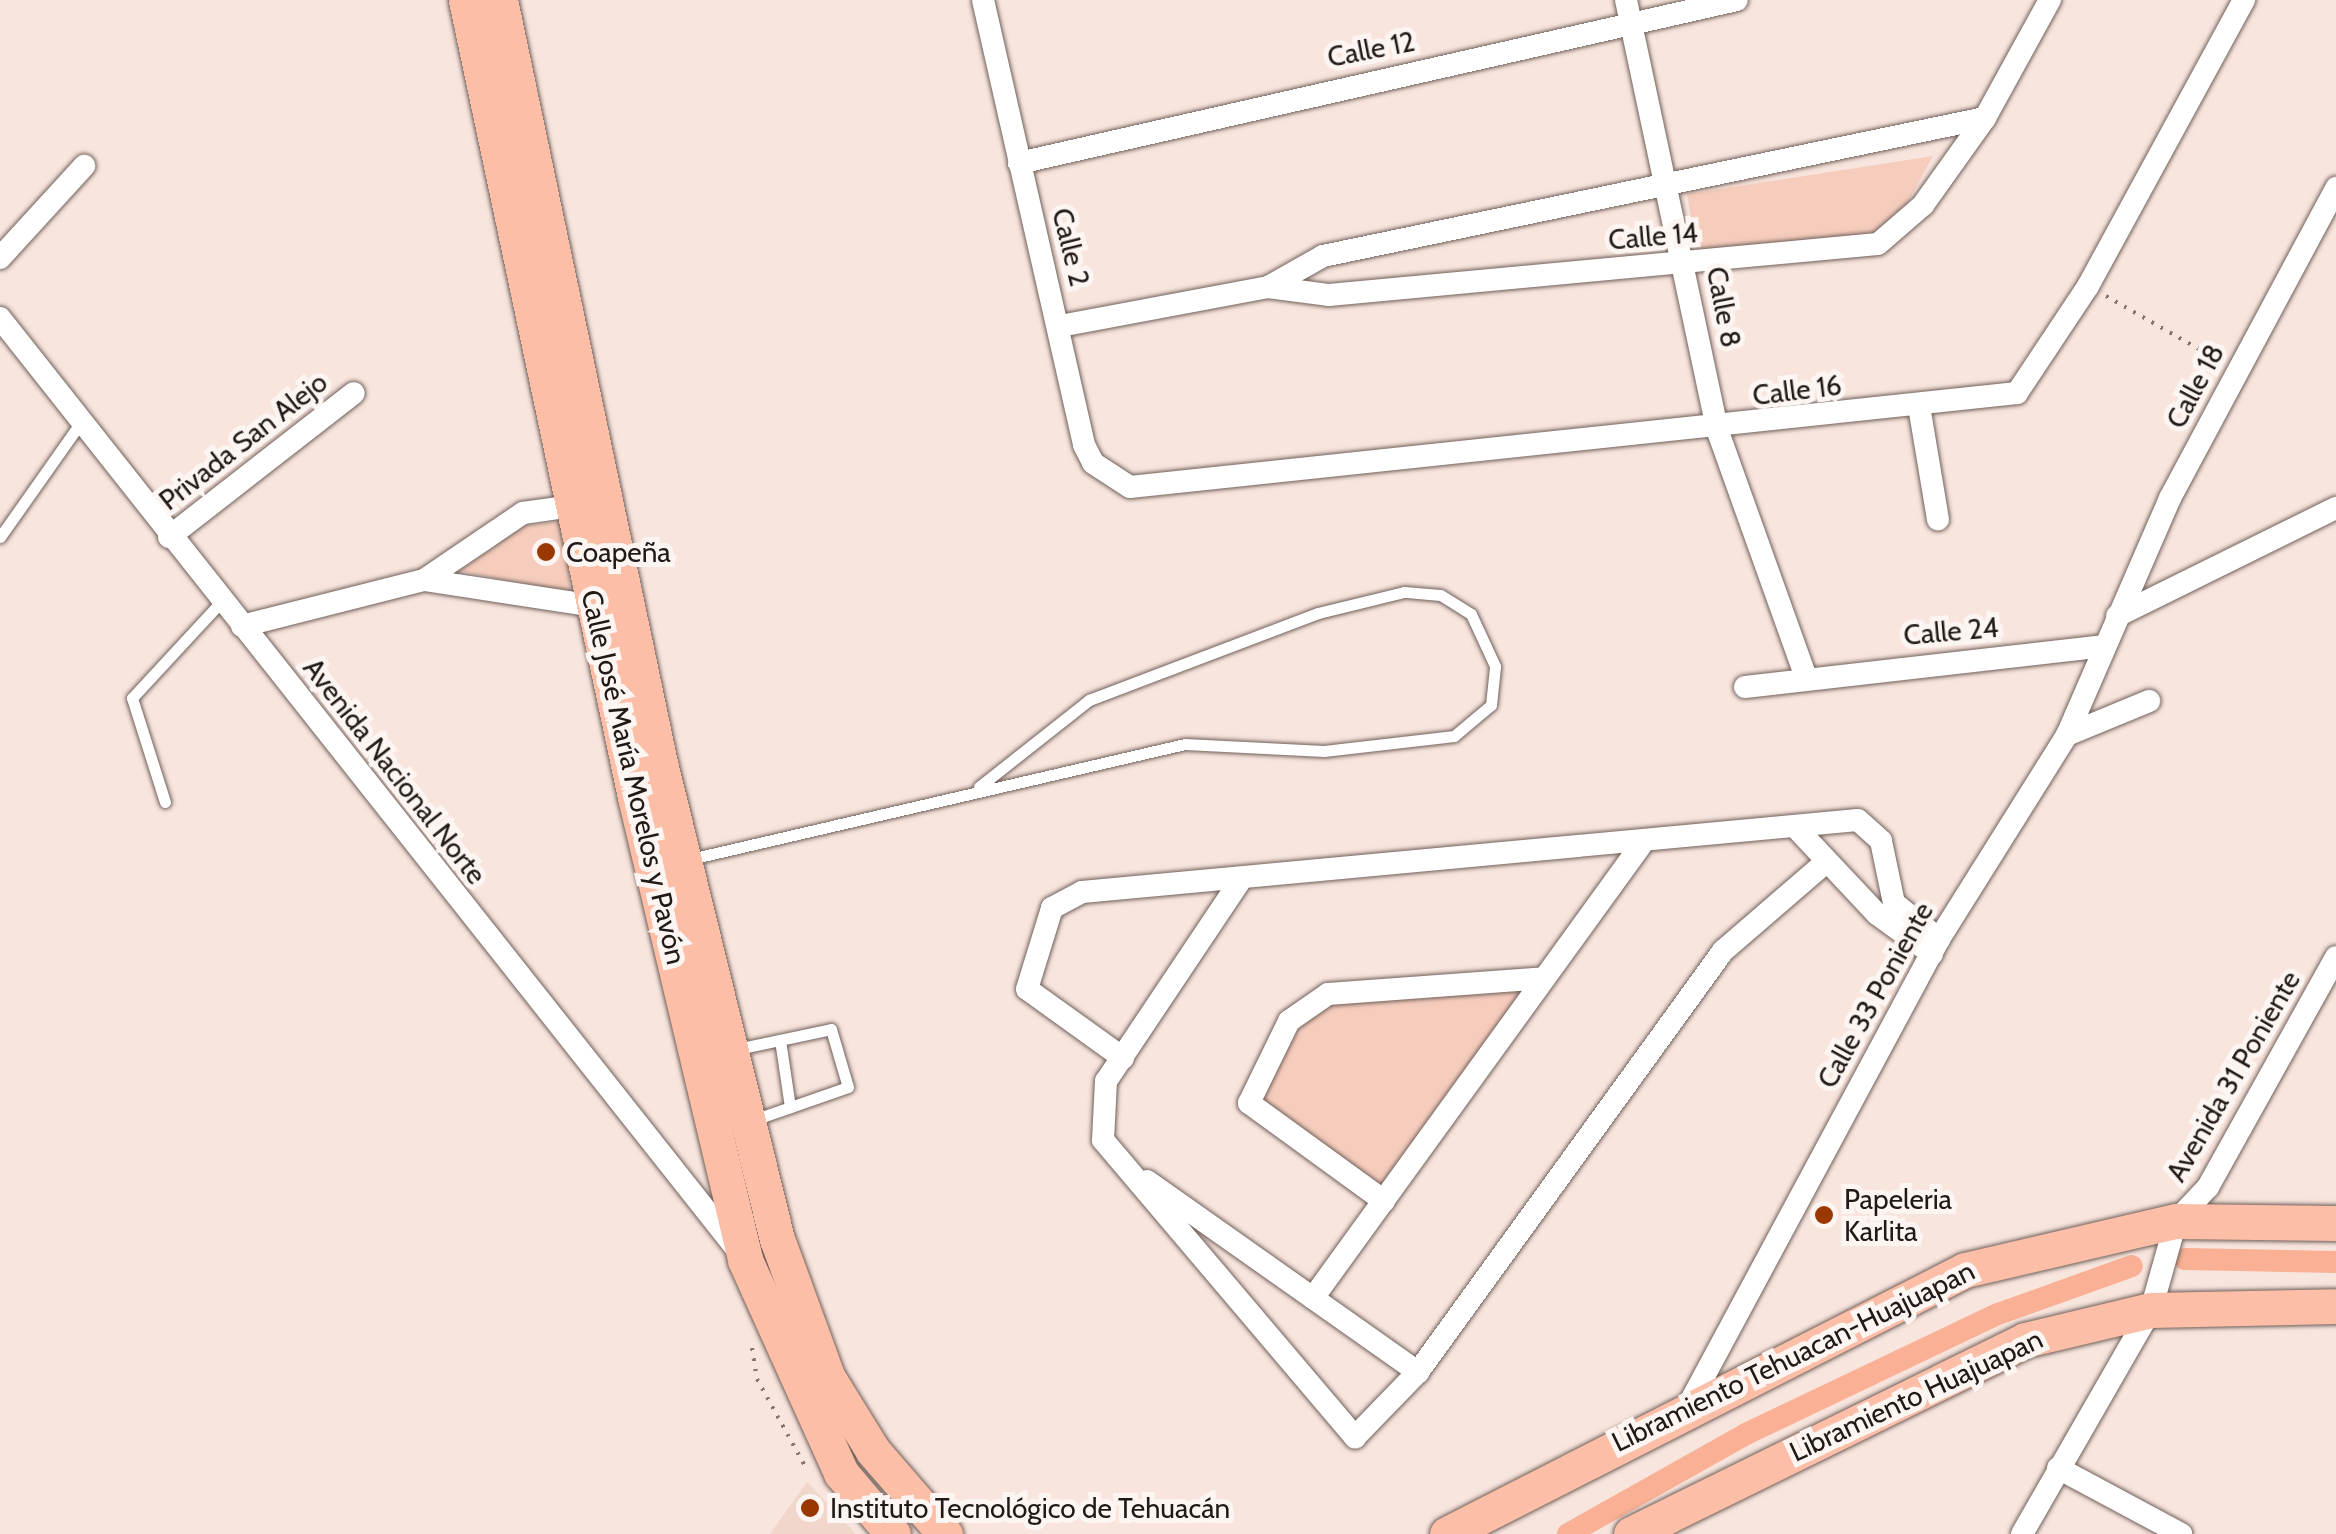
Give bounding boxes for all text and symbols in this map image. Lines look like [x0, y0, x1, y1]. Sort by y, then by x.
street label: Calle 12 [1325, 24, 1417, 74]
street label: Calle 2 [1045, 205, 1097, 289]
street label: Calle 14 [1607, 215, 1699, 257]
street label: Calle 8 [1700, 264, 1748, 350]
street label: Calle 18 [2159, 338, 2231, 434]
street label: Privada San Alejo [152, 365, 334, 517]
street label: Calle 16 [1751, 368, 1843, 412]
place label: Coapeña [566, 535, 671, 569]
marker: Coapeña [535, 541, 557, 563]
street label: Calle José María Morelos y Pavón [575, 587, 693, 967]
street label: Calle 24 [1902, 610, 2000, 652]
street label: Avenida Nacional Norte [296, 651, 494, 891]
street label: Calle 33 Poniente [1810, 896, 1940, 1094]
street label: Avenida 31 Poniente [2159, 965, 2307, 1187]
place label: Papeleria Karlita [1844, 1182, 1952, 1248]
marker: Papeleria Karlita [1813, 1204, 1835, 1226]
street label: Libramiento Tehuacan-Huajuapan [1606, 1253, 1980, 1459]
street label: Libramiento Huajuapan [1784, 1322, 2048, 1468]
place label: Instituto Tecnológico de Tehuacán [830, 1491, 1230, 1525]
marker: Instituto Tecnológico de Tehuacán [799, 1497, 821, 1519]

